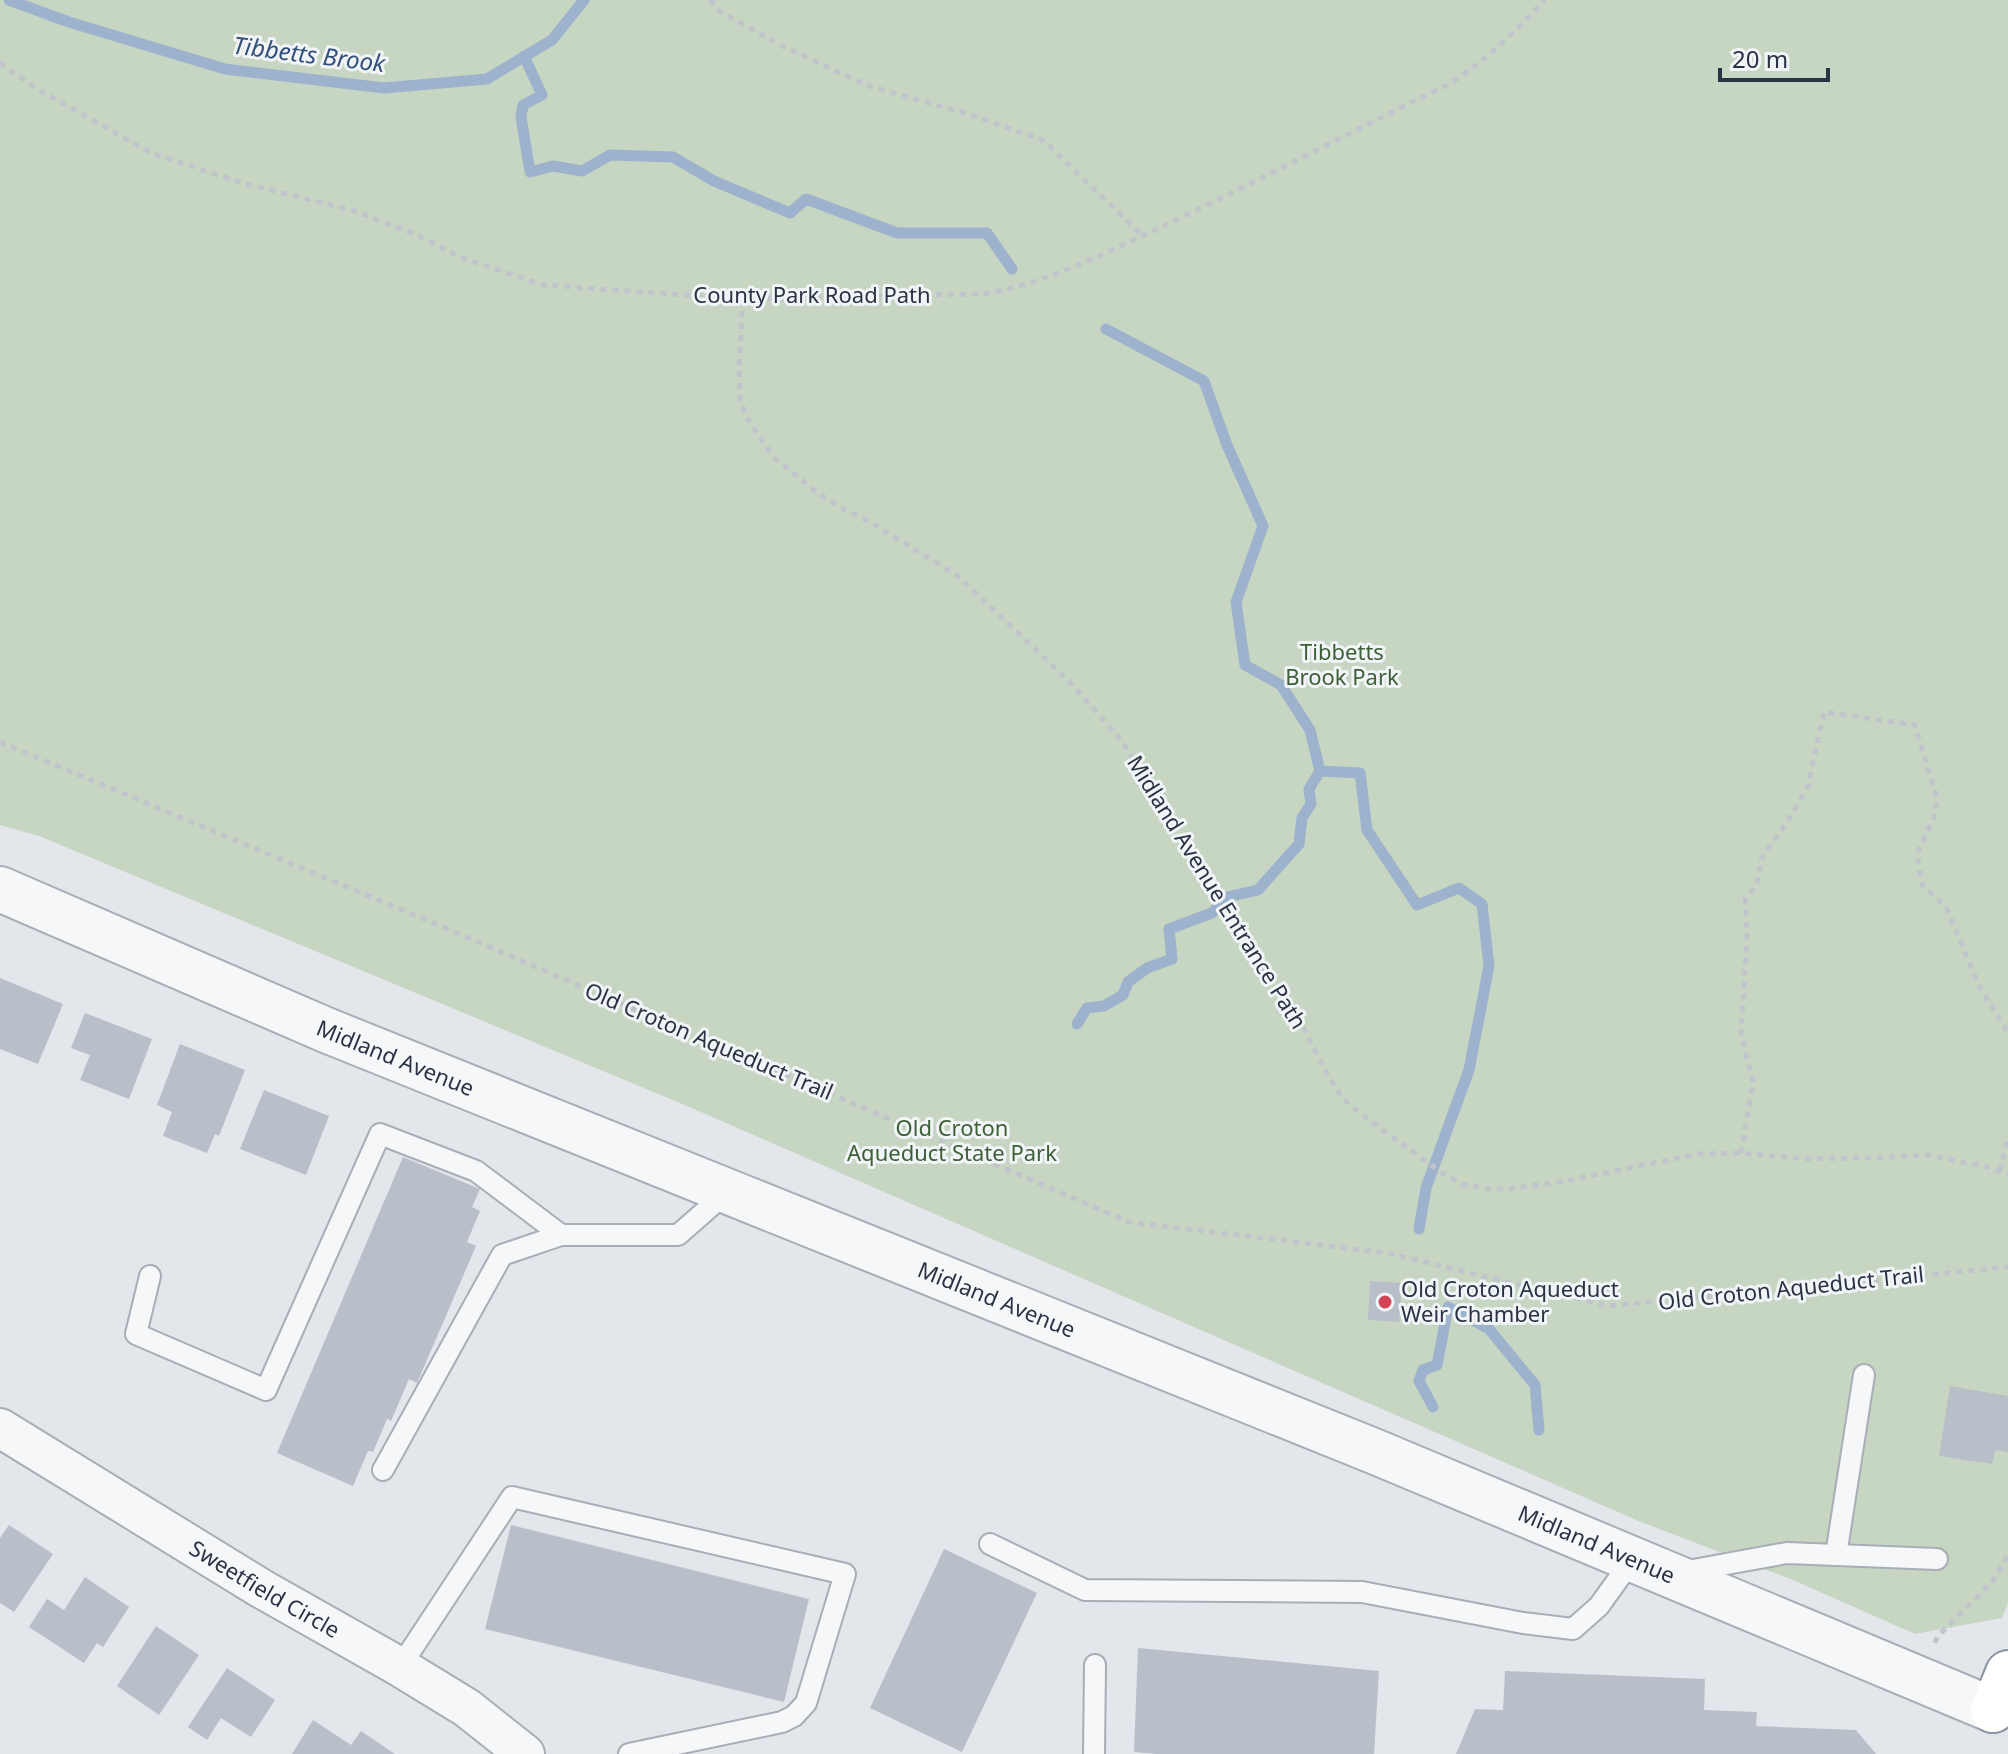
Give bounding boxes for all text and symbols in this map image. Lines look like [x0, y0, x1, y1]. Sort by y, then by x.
water label: Tibbetts Brook [231, 28, 388, 79]
scale bar [1720, 32, 1828, 82]
text: 20 m [1732, 42, 1788, 75]
street label: County Park Road Path [693, 279, 931, 309]
park label: Tibbetts Brook Park [1285, 636, 1399, 691]
street label: Midland Avenue Entrance Path [1121, 749, 1315, 1034]
street label: Old Croton Aqueduct Trail [581, 974, 838, 1106]
street label: Midland Avenue [313, 1012, 479, 1102]
park label: Old Croton Aqueduct State Park [847, 1112, 1057, 1167]
street label: Midland Avenue [914, 1253, 1080, 1344]
street label: Old Croton Aqueduct Trail [1657, 1258, 1925, 1316]
place label: Old Croton Aqueduct Weir Chamber [1401, 1273, 1619, 1328]
marker: Old Croton Aqueduct Weir Chamber [1376, 1293, 1394, 1311]
street label: Midland Avenue [1514, 1497, 1680, 1589]
street label: Sweetfield Circle [184, 1532, 346, 1644]

